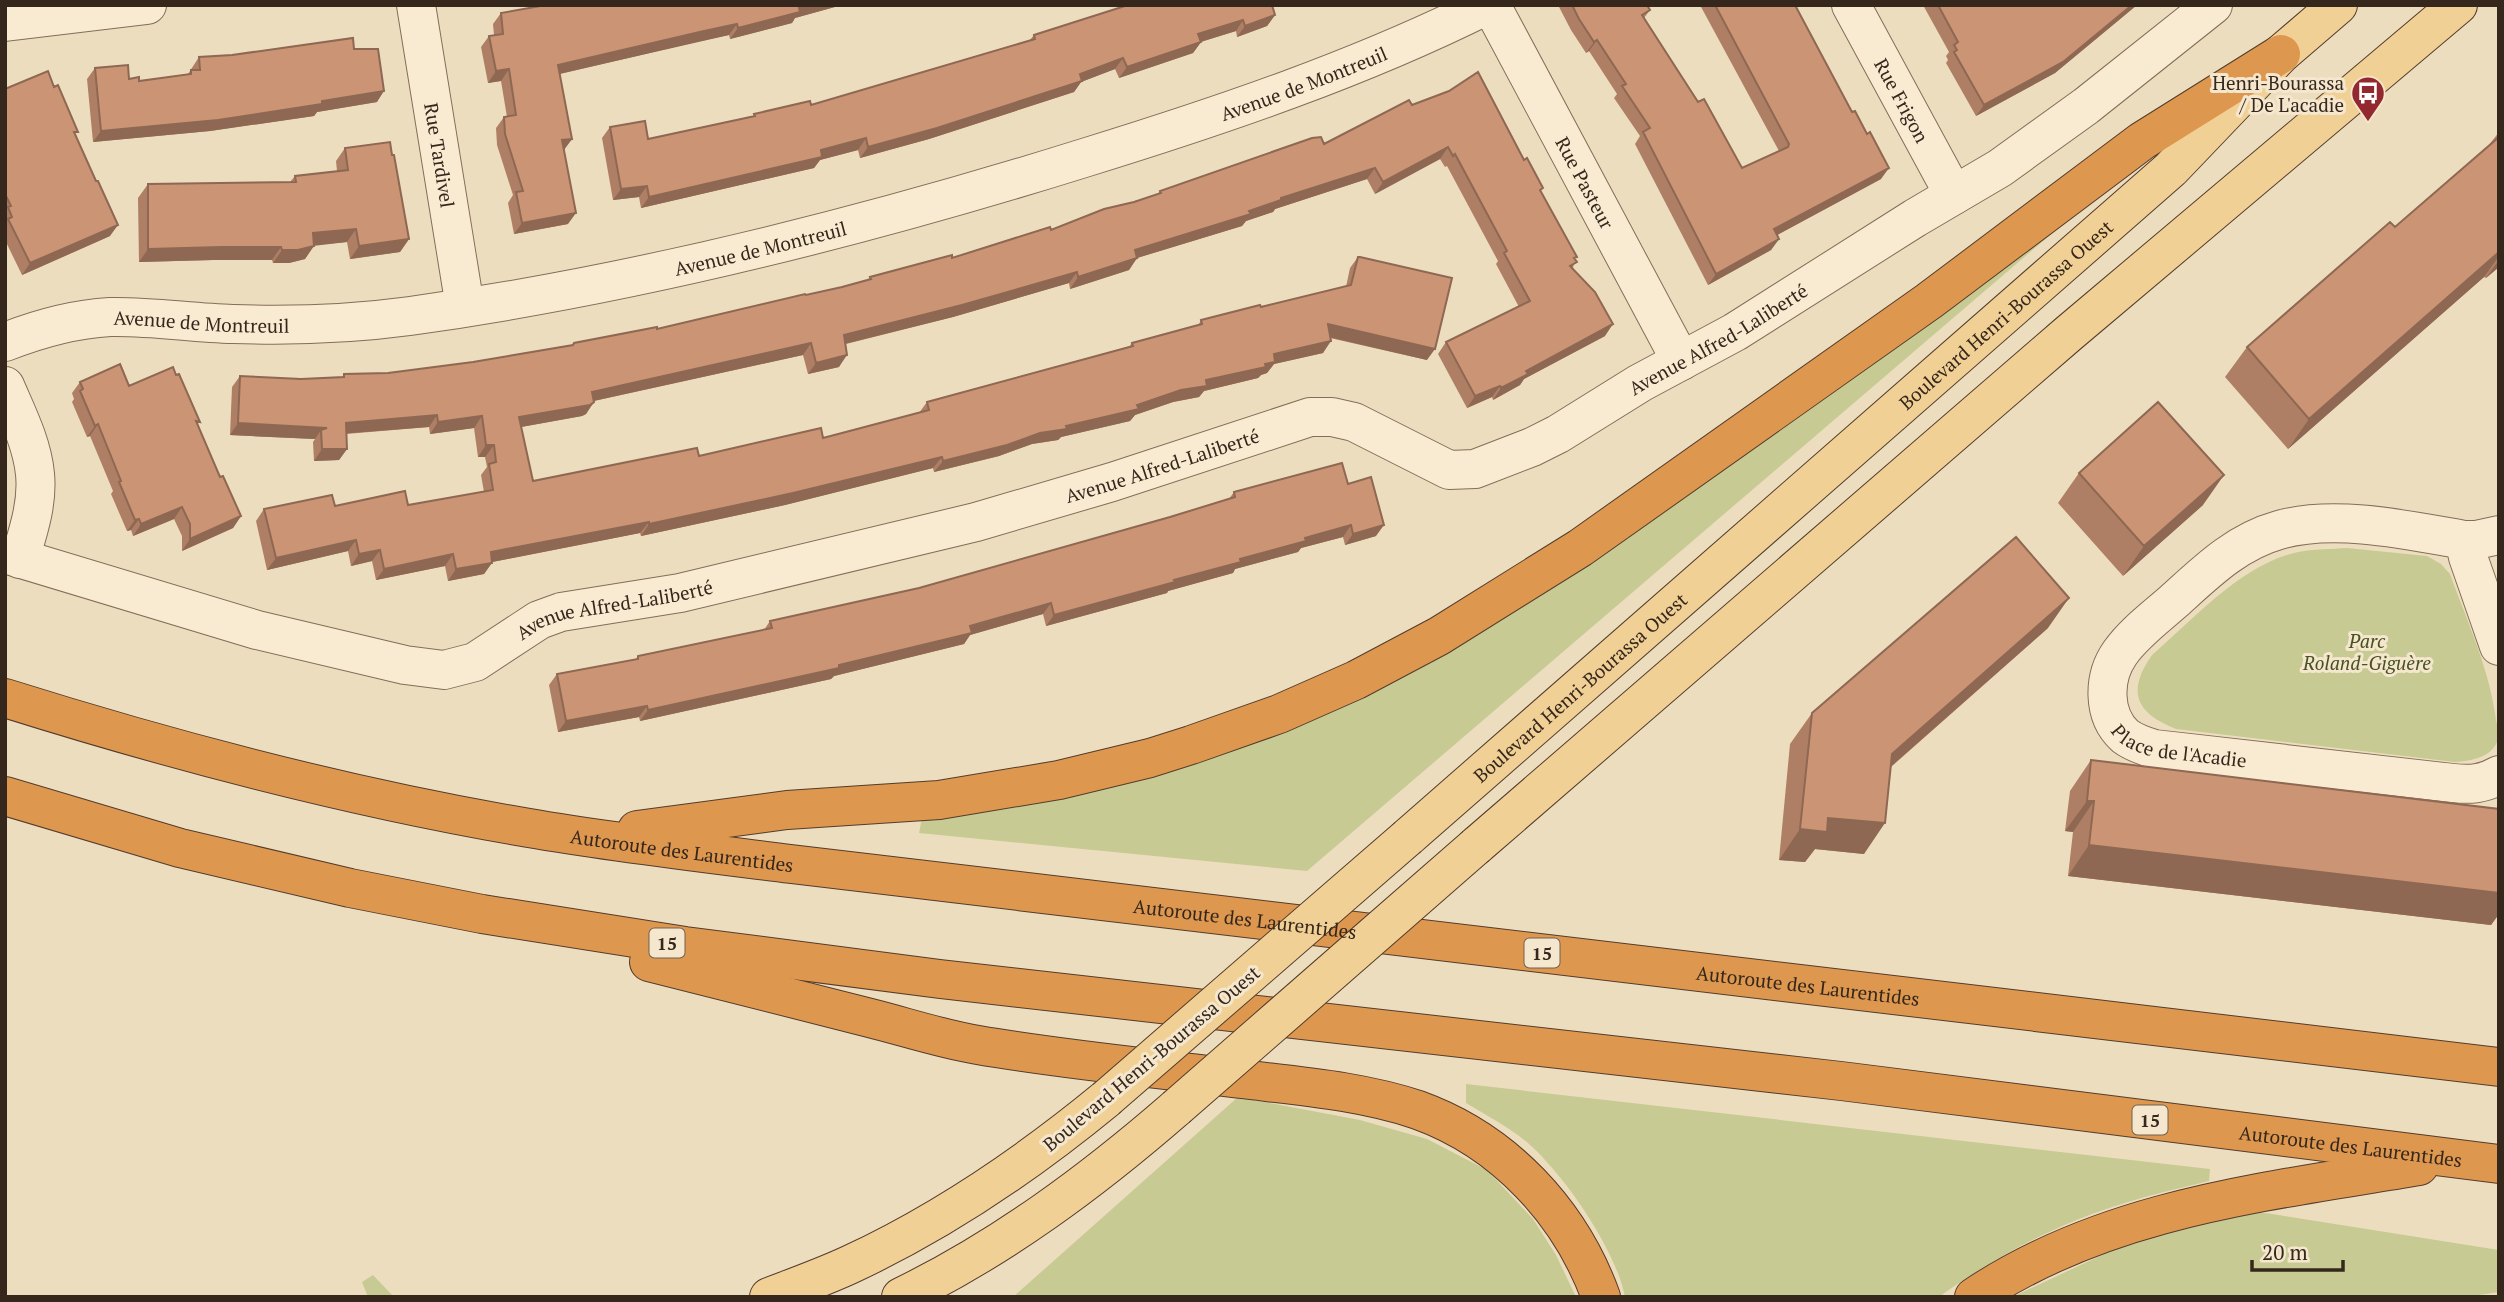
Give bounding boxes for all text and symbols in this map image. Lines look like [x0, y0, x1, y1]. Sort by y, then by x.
street label: Avenue de Montreuil [1217, 40, 1391, 126]
street label: Rue Frigon [1869, 53, 1935, 147]
place label: Henri-Bourassa / De L'acadie [2212, 70, 2344, 117]
bus stop icon: Henri-Bourassa / De L'acadie [2349, 74, 2387, 123]
street label: Rue Tardivel [420, 101, 461, 209]
street label: Rue Pasteur [1551, 132, 1621, 233]
street label: Boulevard Henri-Bourassa Ouest [1893, 214, 2118, 414]
street label: Avenue de Montreuil [672, 215, 849, 280]
street label: Avenue Alfred-Laliberté [1623, 277, 1812, 400]
street label: Avenue de Montreuil [114, 304, 290, 337]
street label: Avenue Alfred-Laliberté [1062, 422, 1262, 508]
street label: Avenue Alfred-Laliberté [511, 573, 715, 644]
street label: Boulevard Henri-Bourassa Ouest [1467, 586, 1692, 787]
park label: Parc Roland-Giguère [2302, 628, 2431, 675]
street label: Place de l'Acadie [2107, 718, 2248, 772]
street label: Autoroute des Laurentides [569, 822, 795, 877]
street label: Autoroute des Laurentides [1132, 892, 1358, 944]
road number: 15 [650, 928, 684, 958]
road number: 15 [1524, 938, 1560, 968]
street label: Autoroute des Laurentides [1695, 959, 1921, 1011]
street label: Boulevard Henri-Bourassa Ouest [1037, 960, 1265, 1156]
road number: 15 [2132, 1106, 2168, 1134]
street label: Autoroute des Laurentides [2238, 1119, 2464, 1172]
scale bar [2252, 1228, 2343, 1272]
text: 20 m [2262, 1238, 2308, 1266]

